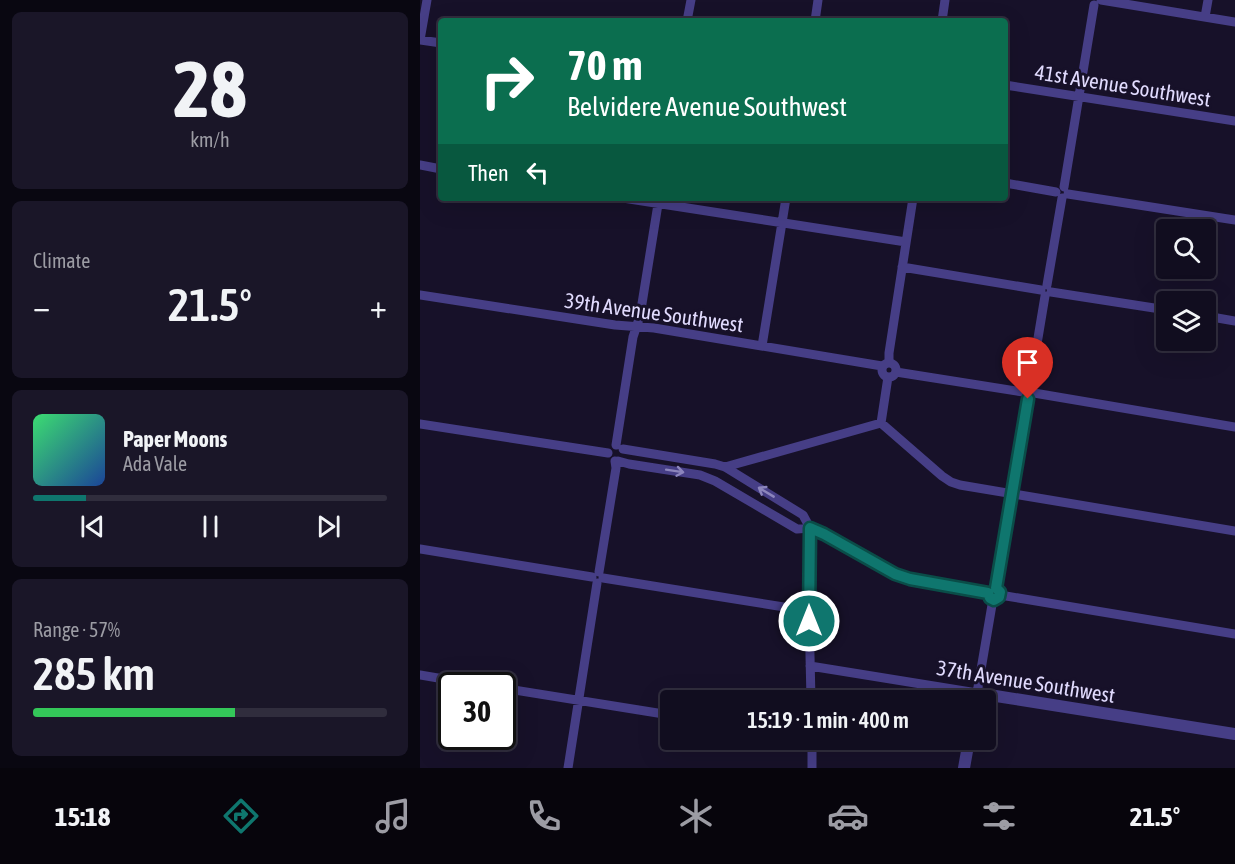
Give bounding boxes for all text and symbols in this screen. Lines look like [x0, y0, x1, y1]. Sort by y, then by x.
text: 70 m [567, 41, 642, 89]
icon: right [468, 42, 546, 120]
text: 28 [173, 44, 247, 134]
street label: 41st Avenue Southwest [1033, 59, 1213, 111]
text: Belvidere Avenue Southwest [567, 91, 847, 122]
text: km/h [190, 128, 230, 151]
icon: left [521, 156, 554, 189]
text: Then [468, 160, 509, 186]
map controls [1156, 219, 1216, 351]
button: search [1156, 219, 1216, 279]
text: Climate [33, 249, 90, 272]
text: 21.5° [168, 279, 252, 331]
text: − [33, 287, 50, 325]
text: + [370, 287, 387, 325]
street label: 39th Avenue Southwest [563, 288, 745, 336]
button: layers [1156, 291, 1216, 351]
pin [1002, 337, 1053, 399]
icon: arrive [1011, 346, 1044, 379]
text: Paper Moons [123, 426, 227, 452]
text: Ada Vale [123, 452, 187, 475]
one-way arrow [665, 466, 685, 477]
one-way arrow [758, 486, 775, 498]
icon: previous [76, 510, 109, 543]
icon: pause [194, 510, 227, 543]
icon: next [312, 510, 345, 543]
position arrow [777, 589, 841, 653]
text: Range · 57% [33, 618, 120, 641]
text: 285 km [33, 648, 155, 700]
street label: 37th Avenue Southwest [935, 655, 1117, 707]
speed limit sign: 30 [438, 672, 516, 750]
text: 15:19 · 1 min · 400 m [747, 707, 909, 733]
icon: directions [220, 795, 262, 837]
icon: music [372, 795, 414, 837]
icon: phone [523, 795, 565, 837]
icon: climate [675, 795, 717, 837]
icon: car [827, 795, 869, 837]
icon: filters [978, 795, 1020, 837]
text: 15:18 [55, 801, 110, 832]
text: 21.5° [1130, 801, 1180, 832]

